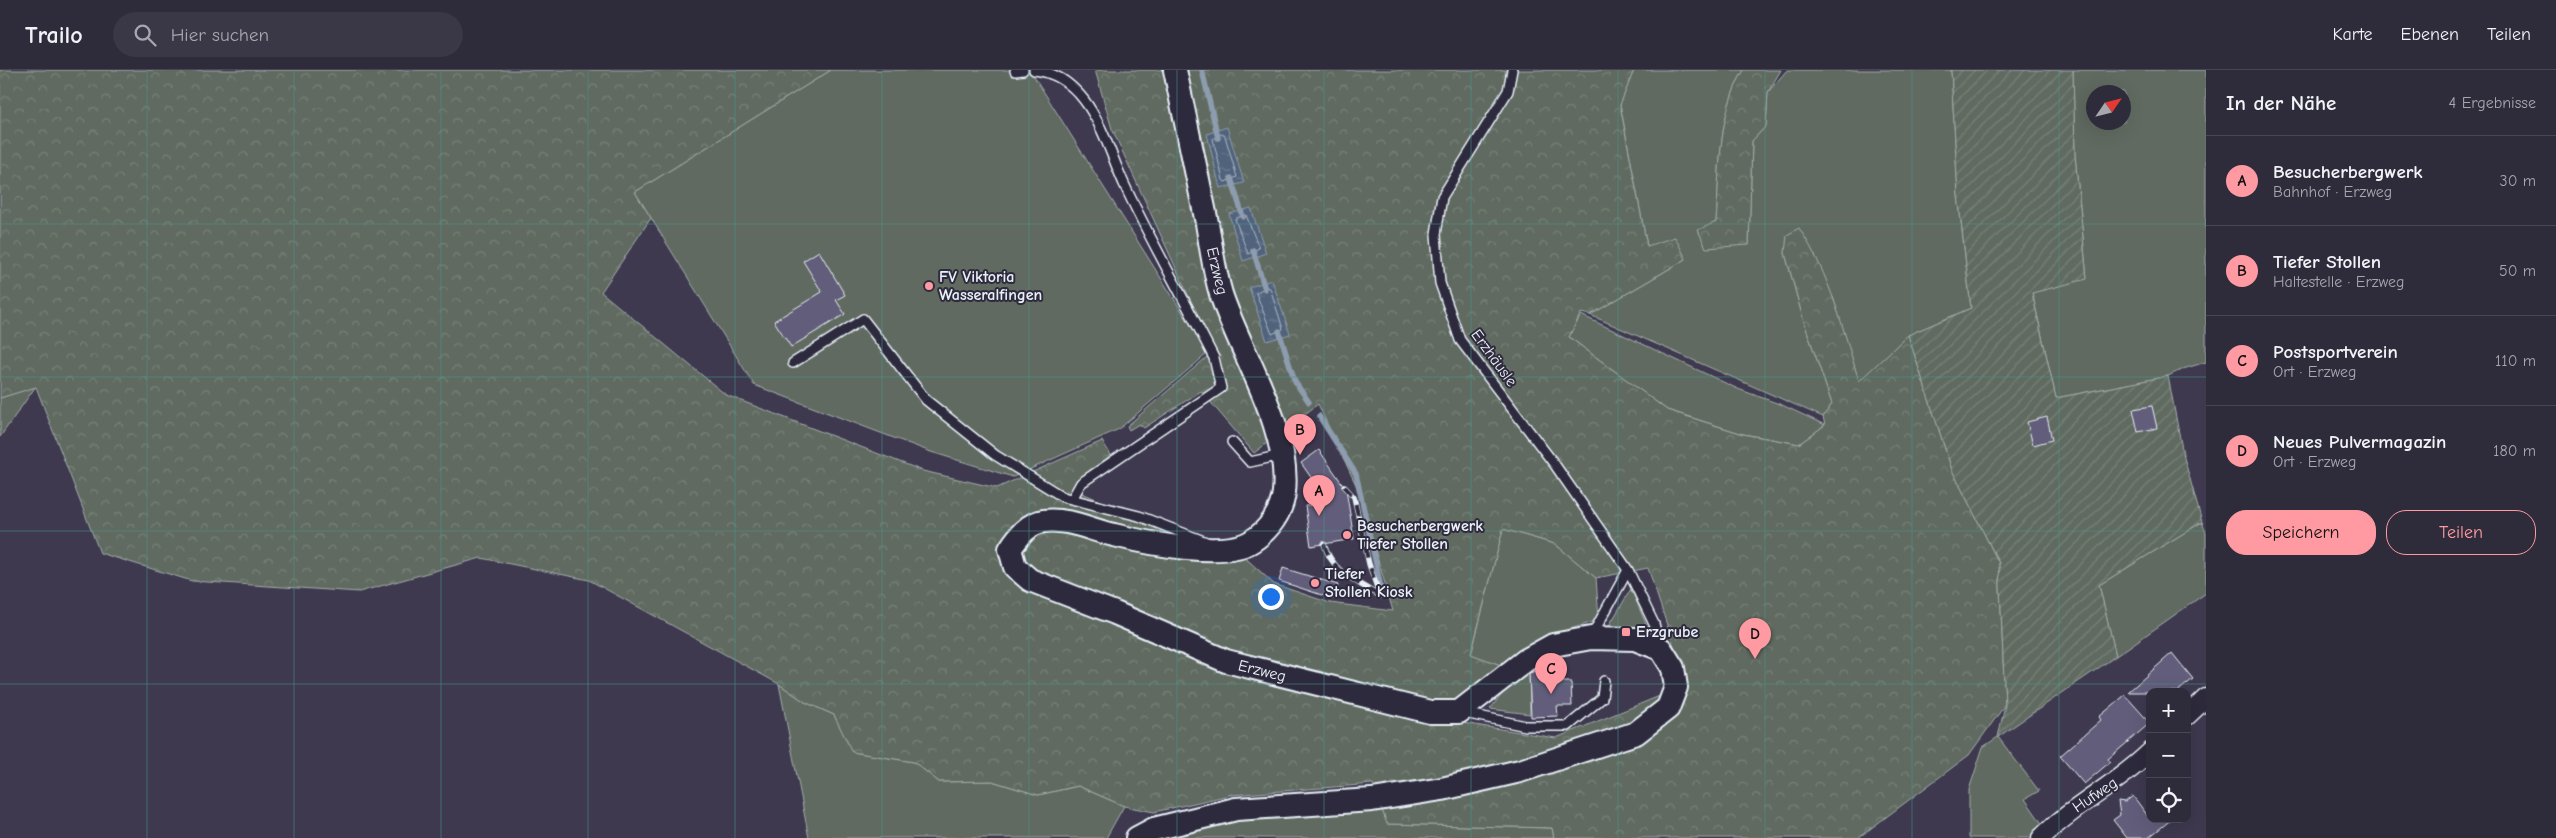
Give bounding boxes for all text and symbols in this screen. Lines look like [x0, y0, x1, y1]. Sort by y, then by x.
search box [113, 12, 463, 57]
text: Trailo [25, 21, 83, 49]
icon: search [131, 21, 159, 49]
text: Hier suchen [171, 24, 269, 46]
text: Karte [2332, 24, 2373, 45]
text: Ebenen [2401, 24, 2459, 45]
text: Teilen [2487, 24, 2531, 45]
north arrow [2086, 85, 2131, 130]
text: In der Nähe [2226, 91, 2336, 115]
text: 4 Ergebnisse [2449, 94, 2536, 112]
text: Besucherbergwerk [2273, 161, 2423, 183]
text: A [2238, 172, 2246, 190]
text: 30 m [2500, 172, 2536, 190]
text: Bahnhof · Erzweg [2273, 183, 2392, 201]
street label: Erzweg [1203, 245, 1231, 297]
text: Tiefer Stollen [2273, 251, 2381, 273]
text: B [2237, 262, 2247, 280]
text: 50 m [2499, 262, 2536, 280]
place label: FV Viktoria Wasseralfingen [939, 268, 1042, 304]
text: Haltestelle · Erzweg [2273, 273, 2405, 291]
marker: FV Viktoria Wasseralfingen [923, 280, 935, 292]
street label: Erzhäusle [1467, 326, 1521, 390]
text: Postsportverein [2273, 341, 2398, 363]
text: C [2237, 352, 2247, 370]
text: 110 m [2495, 352, 2536, 370]
text: Ort · Erzweg [2273, 363, 2356, 381]
pin: B [1284, 414, 1316, 455]
text: Neues Pulvermagazin [2273, 431, 2446, 453]
text: D [2237, 442, 2247, 460]
text: 180 m [2493, 442, 2536, 460]
text: Ort · Erzweg [2273, 453, 2356, 471]
pin: A [1303, 475, 1335, 516]
button: Speichern [2226, 510, 2376, 555]
button: Teilen [2386, 510, 2536, 555]
place label: Besucherbergwerk Tiefer Stollen [1357, 517, 1483, 553]
marker: Besucherbergwerk Tiefer Stollen [1341, 529, 1353, 541]
place label: Tiefer Stollen Kiosk [1325, 565, 1413, 601]
marker: Tiefer Stollen Kiosk [1309, 577, 1321, 589]
your location [1258, 584, 1284, 610]
pin: D [1739, 618, 1771, 659]
place label: Erzgrube [1636, 623, 1698, 641]
marker: Erzgrube [1620, 626, 1632, 638]
pin: C [1535, 653, 1567, 694]
street label: Erzweg [1236, 656, 1288, 686]
map controls [2146, 688, 2191, 823]
button: + [2146, 688, 2191, 733]
button: − [2146, 733, 2191, 778]
street label: Hufweg [2069, 774, 2121, 816]
button: locate [2146, 778, 2191, 823]

